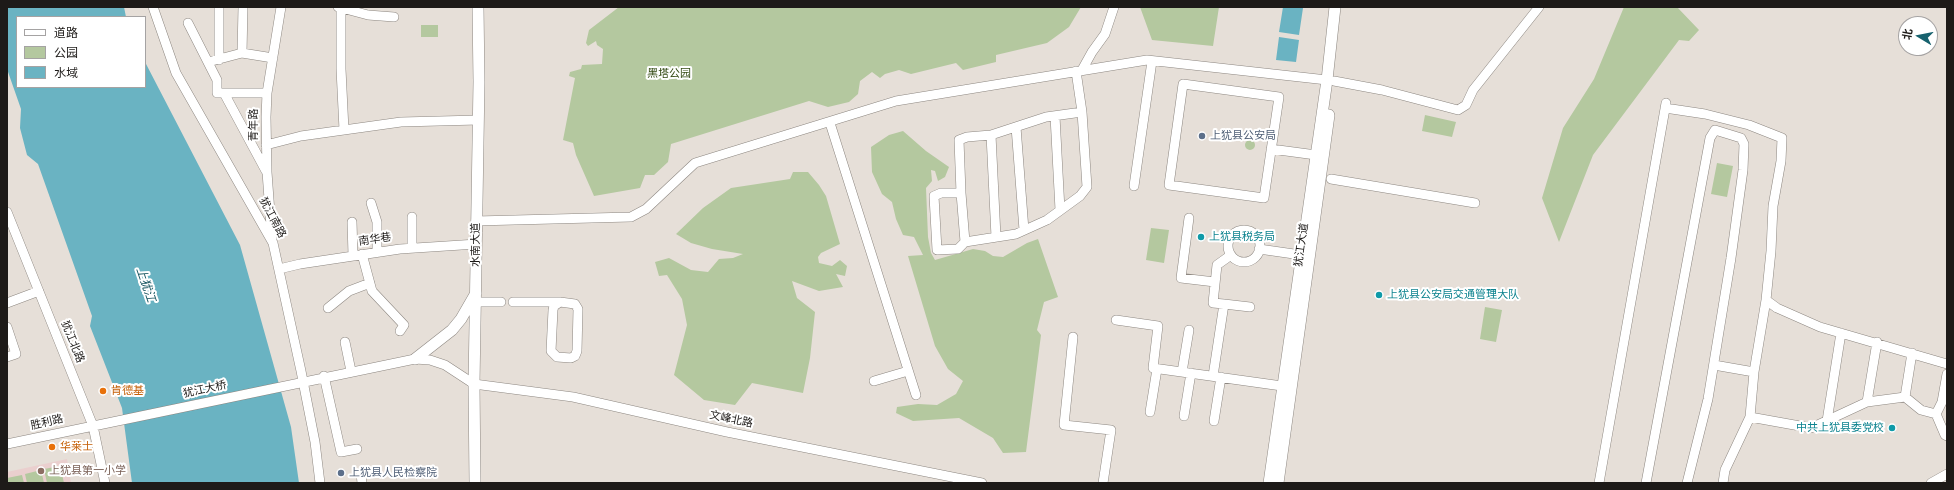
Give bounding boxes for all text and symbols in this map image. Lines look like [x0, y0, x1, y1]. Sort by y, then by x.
legend [16, 16, 146, 88]
north arrow [1898, 16, 1938, 56]
text: 道路 [54, 24, 78, 42]
text: 北 [1898, 27, 1916, 41]
text: 公园 [54, 44, 78, 62]
text: 水域 [54, 64, 78, 82]
park label: 黑塔公园 [647, 67, 691, 81]
street label: 青年路 [247, 109, 261, 141]
place label: 上犹县公安局 [1210, 129, 1276, 143]
marker: 上犹县公安局 [1197, 131, 1207, 141]
street label: 犹江南路 [256, 195, 288, 241]
street label: 犹江大道 [1292, 222, 1312, 268]
street label: 水南大道 [469, 223, 483, 267]
place label: 上犹县税务局 [1209, 230, 1275, 244]
street label: 南华巷 [358, 231, 392, 249]
marker: 上犹县税务局 [1196, 232, 1206, 242]
water label: 上犹江 [132, 266, 158, 304]
place label: 上犹县公安局交通管理大队 [1387, 288, 1519, 302]
marker: 上犹县公安局交通管理大队 [1374, 290, 1384, 300]
street label: 犹江北路 [58, 319, 86, 365]
street label: 犹江大桥 [182, 379, 228, 401]
place label: 肯德基 [111, 384, 144, 398]
marker: 肯德基 [98, 386, 108, 396]
street label: 文峰北路 [708, 409, 754, 431]
street label: 胜利路 [29, 413, 65, 433]
place label: 中共上犹县委党校 [1796, 421, 1884, 435]
marker: 中共上犹县委党校 [1887, 423, 1897, 433]
place label: 华莱士 [60, 440, 93, 454]
marker: 华莱士 [47, 442, 57, 452]
place label: 上犹县第一小学 [49, 464, 126, 478]
marker: 上犹县第一小学 [36, 466, 46, 476]
place label: 上犹县人民检察院 [349, 466, 437, 480]
marker: 上犹县人民检察院 [336, 468, 346, 478]

